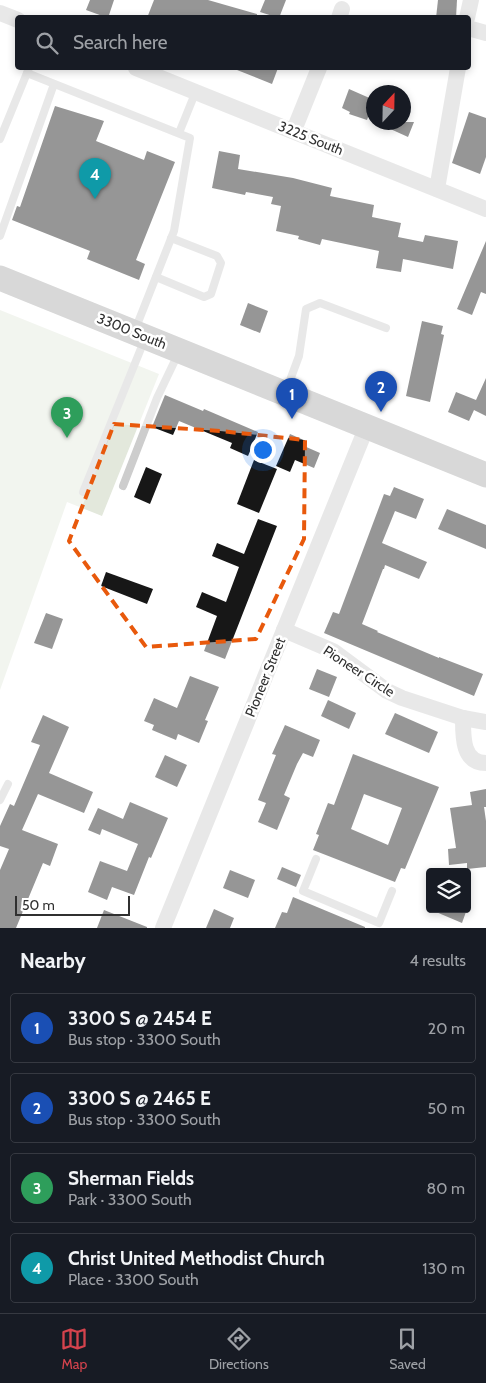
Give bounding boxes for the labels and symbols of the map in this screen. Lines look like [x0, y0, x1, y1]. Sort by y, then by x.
north arrow [366, 85, 411, 130]
street label: 3225 South [276, 117, 346, 159]
pin: 4 [79, 158, 111, 199]
street label: 3300 South [95, 309, 169, 353]
pin: 2 [365, 371, 397, 412]
pin: 1 [276, 378, 308, 419]
pin: 3 [51, 397, 83, 438]
your location [250, 437, 276, 463]
street label: Pioneer Street [241, 634, 289, 719]
street label: Pioneer Circle [320, 641, 398, 701]
scale bar [15, 893, 130, 916]

